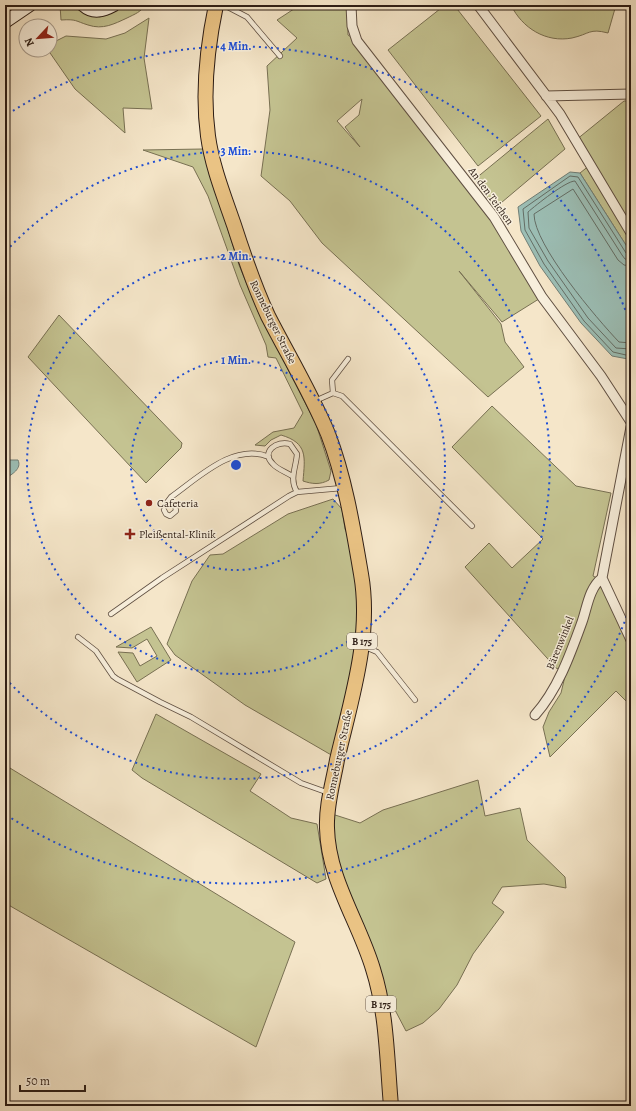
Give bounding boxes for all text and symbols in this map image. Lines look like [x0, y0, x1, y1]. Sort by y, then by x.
north arrow [18, 18, 58, 58]
text: N [21, 35, 38, 49]
text: 4 Min. [220, 38, 252, 54]
text: 3 Min. [221, 143, 251, 159]
street label: An den Teichen [464, 163, 517, 228]
text: 2 Min. [220, 248, 252, 264]
street label: Ronneburger Straße [246, 278, 300, 366]
text: 1 Min. [221, 352, 251, 368]
centre of rings [229, 458, 243, 472]
place label: Cafeteria [157, 496, 199, 511]
marker: Cafeteria [144, 498, 154, 508]
place label: Pleißental-Klinik [139, 527, 216, 542]
marker: Pleißental-Klinik [124, 528, 136, 540]
street label: Bärenwinkel [543, 614, 578, 672]
road number: B 175 [347, 633, 377, 649]
street label: Ronneburger Straße [322, 709, 356, 801]
road number: B 175 [366, 996, 396, 1012]
scale bar [20, 1067, 85, 1093]
text: 50 m [26, 1073, 50, 1089]

